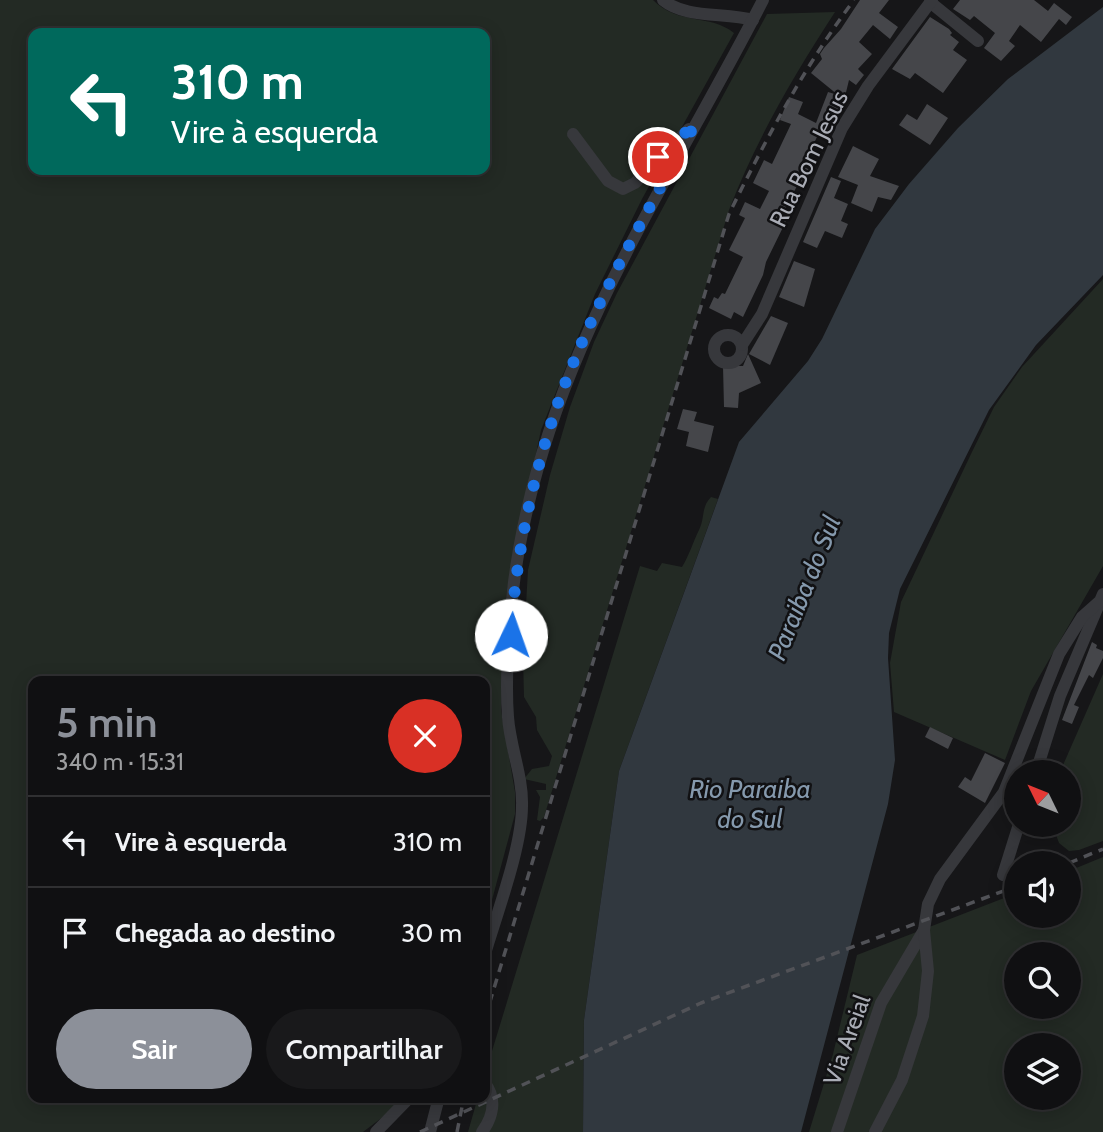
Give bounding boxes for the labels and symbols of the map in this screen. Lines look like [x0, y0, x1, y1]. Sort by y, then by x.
street label: Rua Bom Jesus [763, 86, 854, 232]
pin [628, 127, 688, 187]
water label: Paraiba do Sul [761, 511, 847, 665]
position arrow [474, 598, 548, 672]
north arrow [1004, 760, 1082, 836]
water label: Rio Paraiba do Sul [689, 773, 811, 835]
street label: Via Areial [817, 990, 876, 1089]

